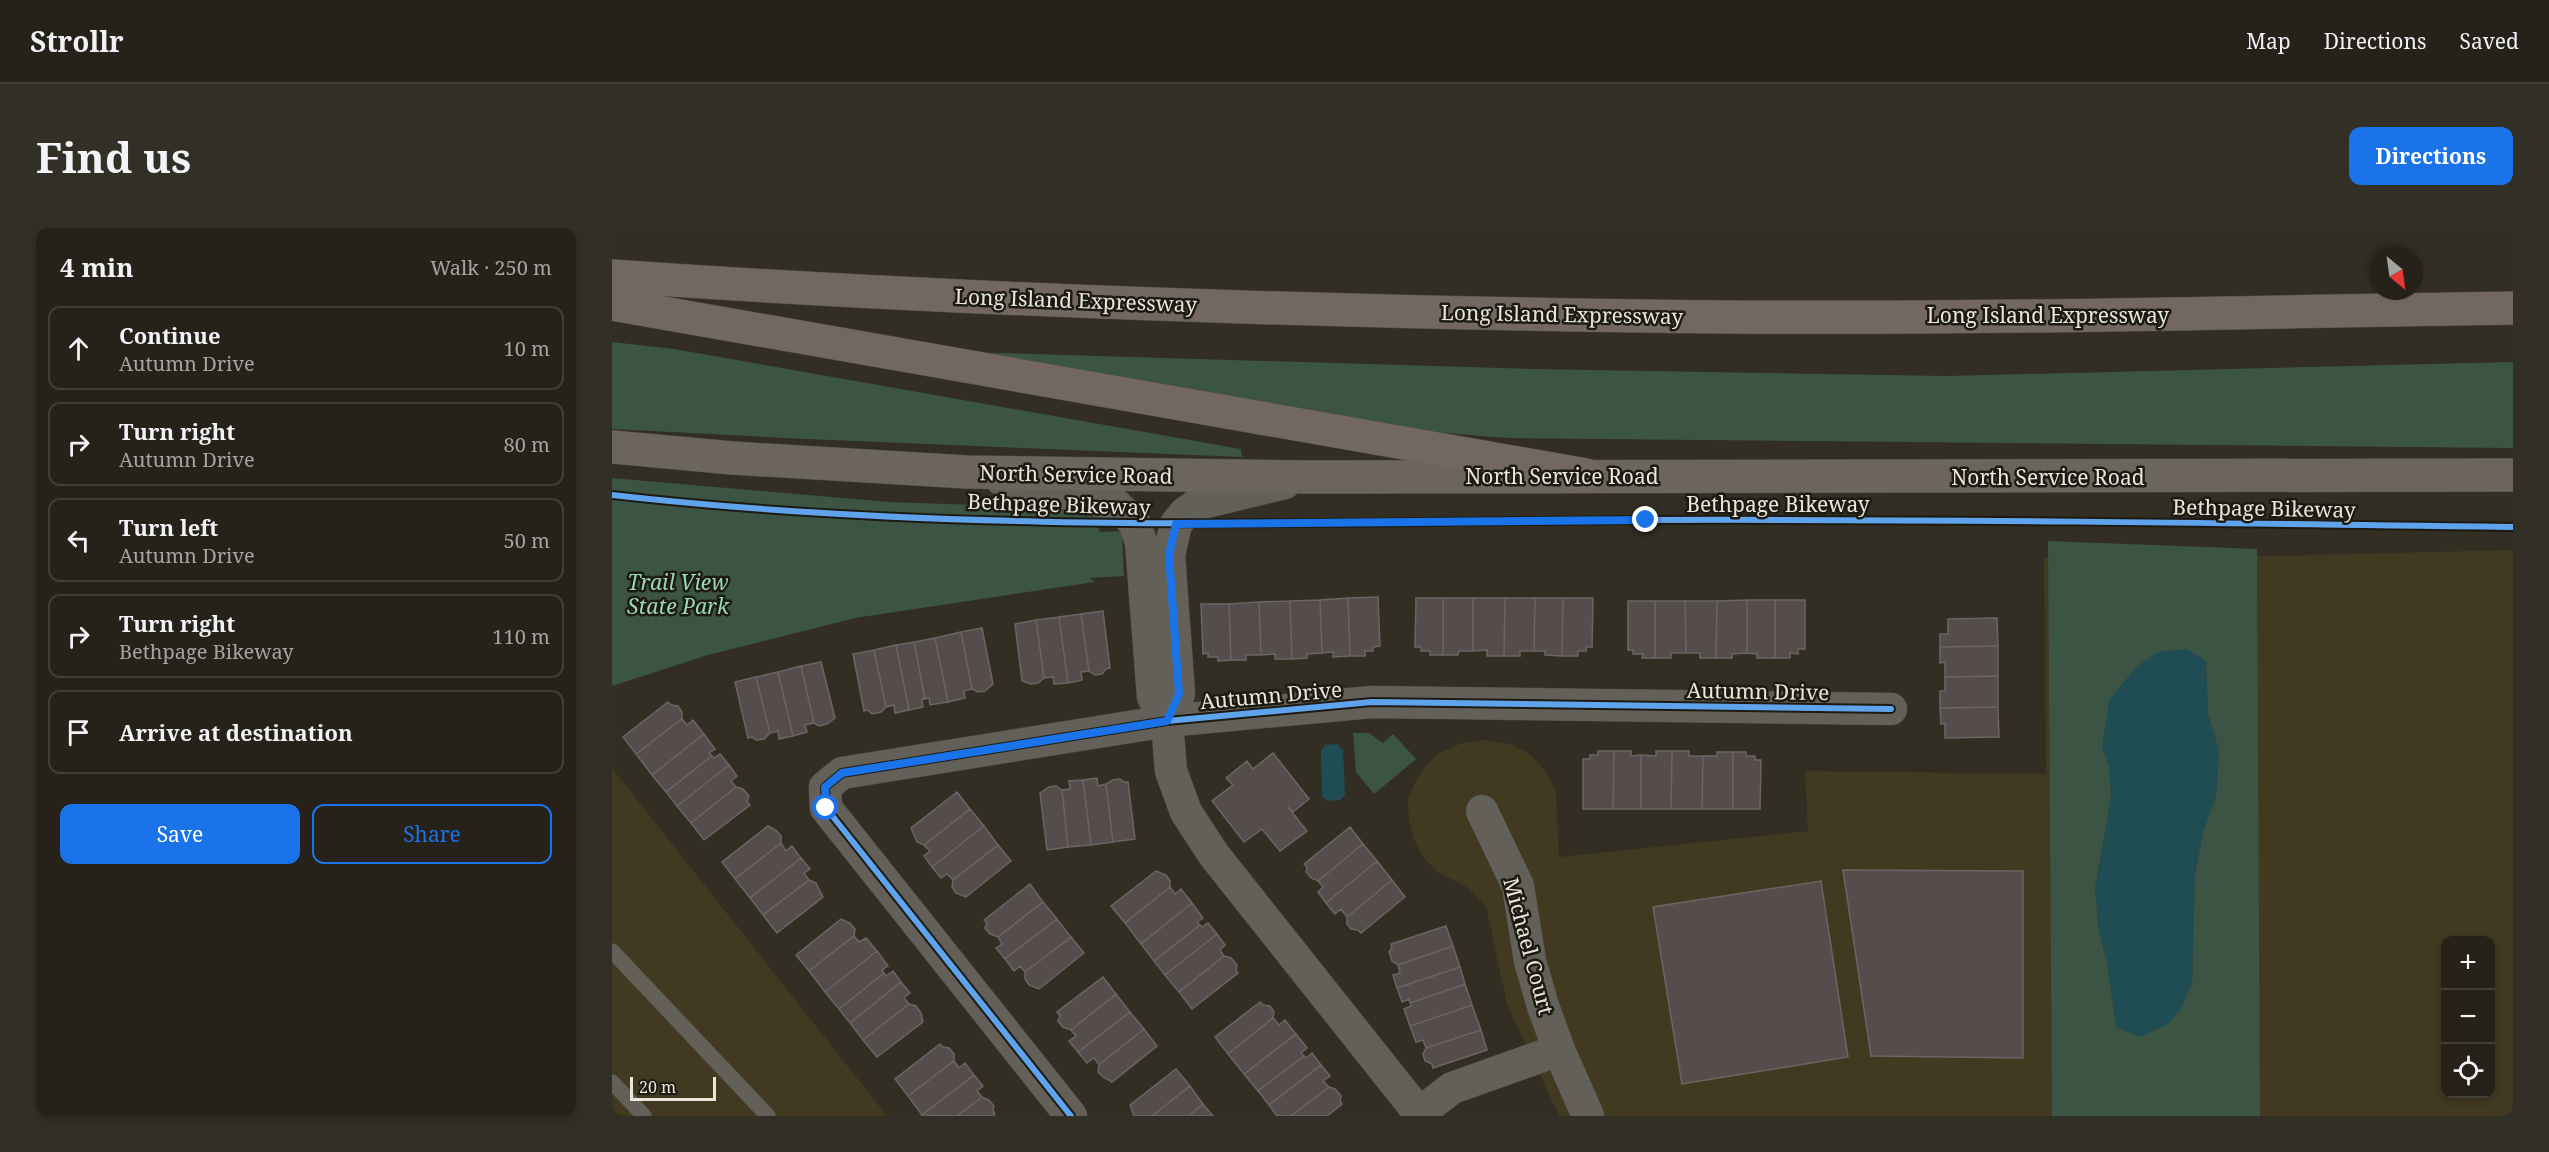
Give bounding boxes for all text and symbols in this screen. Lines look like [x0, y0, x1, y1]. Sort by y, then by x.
text: Strollr [30, 22, 124, 60]
text: Map [2246, 27, 2291, 55]
text: Directions [2324, 27, 2426, 55]
text: Saved [2459, 27, 2519, 55]
button: Directions [2349, 127, 2513, 185]
text: Find us [36, 128, 191, 185]
north arrow [2369, 246, 2423, 300]
text: 4 min [60, 249, 134, 285]
text: Walk · 250 m [430, 254, 552, 281]
street label: Long Island Expressway [954, 282, 1198, 318]
street label: Long Island Expressway [1441, 298, 1684, 330]
street label: Long Island Expressway [1927, 301, 2169, 329]
text: Continue [119, 320, 221, 350]
icon: ahead [62, 332, 95, 365]
text: 10 m [504, 335, 550, 362]
text: Autumn Drive [119, 350, 255, 377]
text: Turn right [119, 416, 235, 446]
icon: right [62, 428, 95, 461]
text: 80 m [504, 431, 550, 458]
text: Autumn Drive [119, 446, 255, 473]
street label: North Service Road [979, 458, 1173, 490]
street label: North Service Road [1465, 462, 1659, 490]
street label: North Service Road [1951, 463, 2145, 491]
street label: Bethpage Bikeway [967, 487, 1151, 521]
street label: Bethpage Bikeway [1686, 490, 1870, 518]
street label: Bethpage Bikeway [2172, 492, 2356, 524]
route end [1632, 506, 1658, 532]
text: Turn left [119, 512, 218, 542]
icon: left [62, 524, 95, 557]
text: 50 m [504, 527, 550, 554]
text: Autumn Drive [119, 542, 255, 569]
park label: Trail View State Park [627, 568, 730, 620]
text: Turn right [119, 608, 235, 638]
icon: right [62, 620, 95, 653]
text: 110 m [492, 623, 550, 650]
text: Bethpage Bikeway [119, 638, 294, 665]
street label: Autumn Drive [1199, 675, 1343, 715]
street label: Autumn Drive [1686, 676, 1830, 706]
icon: arrive [62, 716, 95, 749]
text: Arrive at destination [119, 717, 353, 747]
route start [812, 794, 838, 820]
button: Save [60, 804, 300, 864]
button: Share [312, 804, 552, 864]
street label: Michael Court [1497, 874, 1561, 1018]
map controls [2441, 936, 2495, 1098]
button: + [2441, 936, 2495, 990]
button: − [2441, 990, 2495, 1044]
button: locate [2441, 1044, 2495, 1098]
scale bar [630, 1074, 716, 1102]
text: 20 m [639, 1076, 676, 1098]

